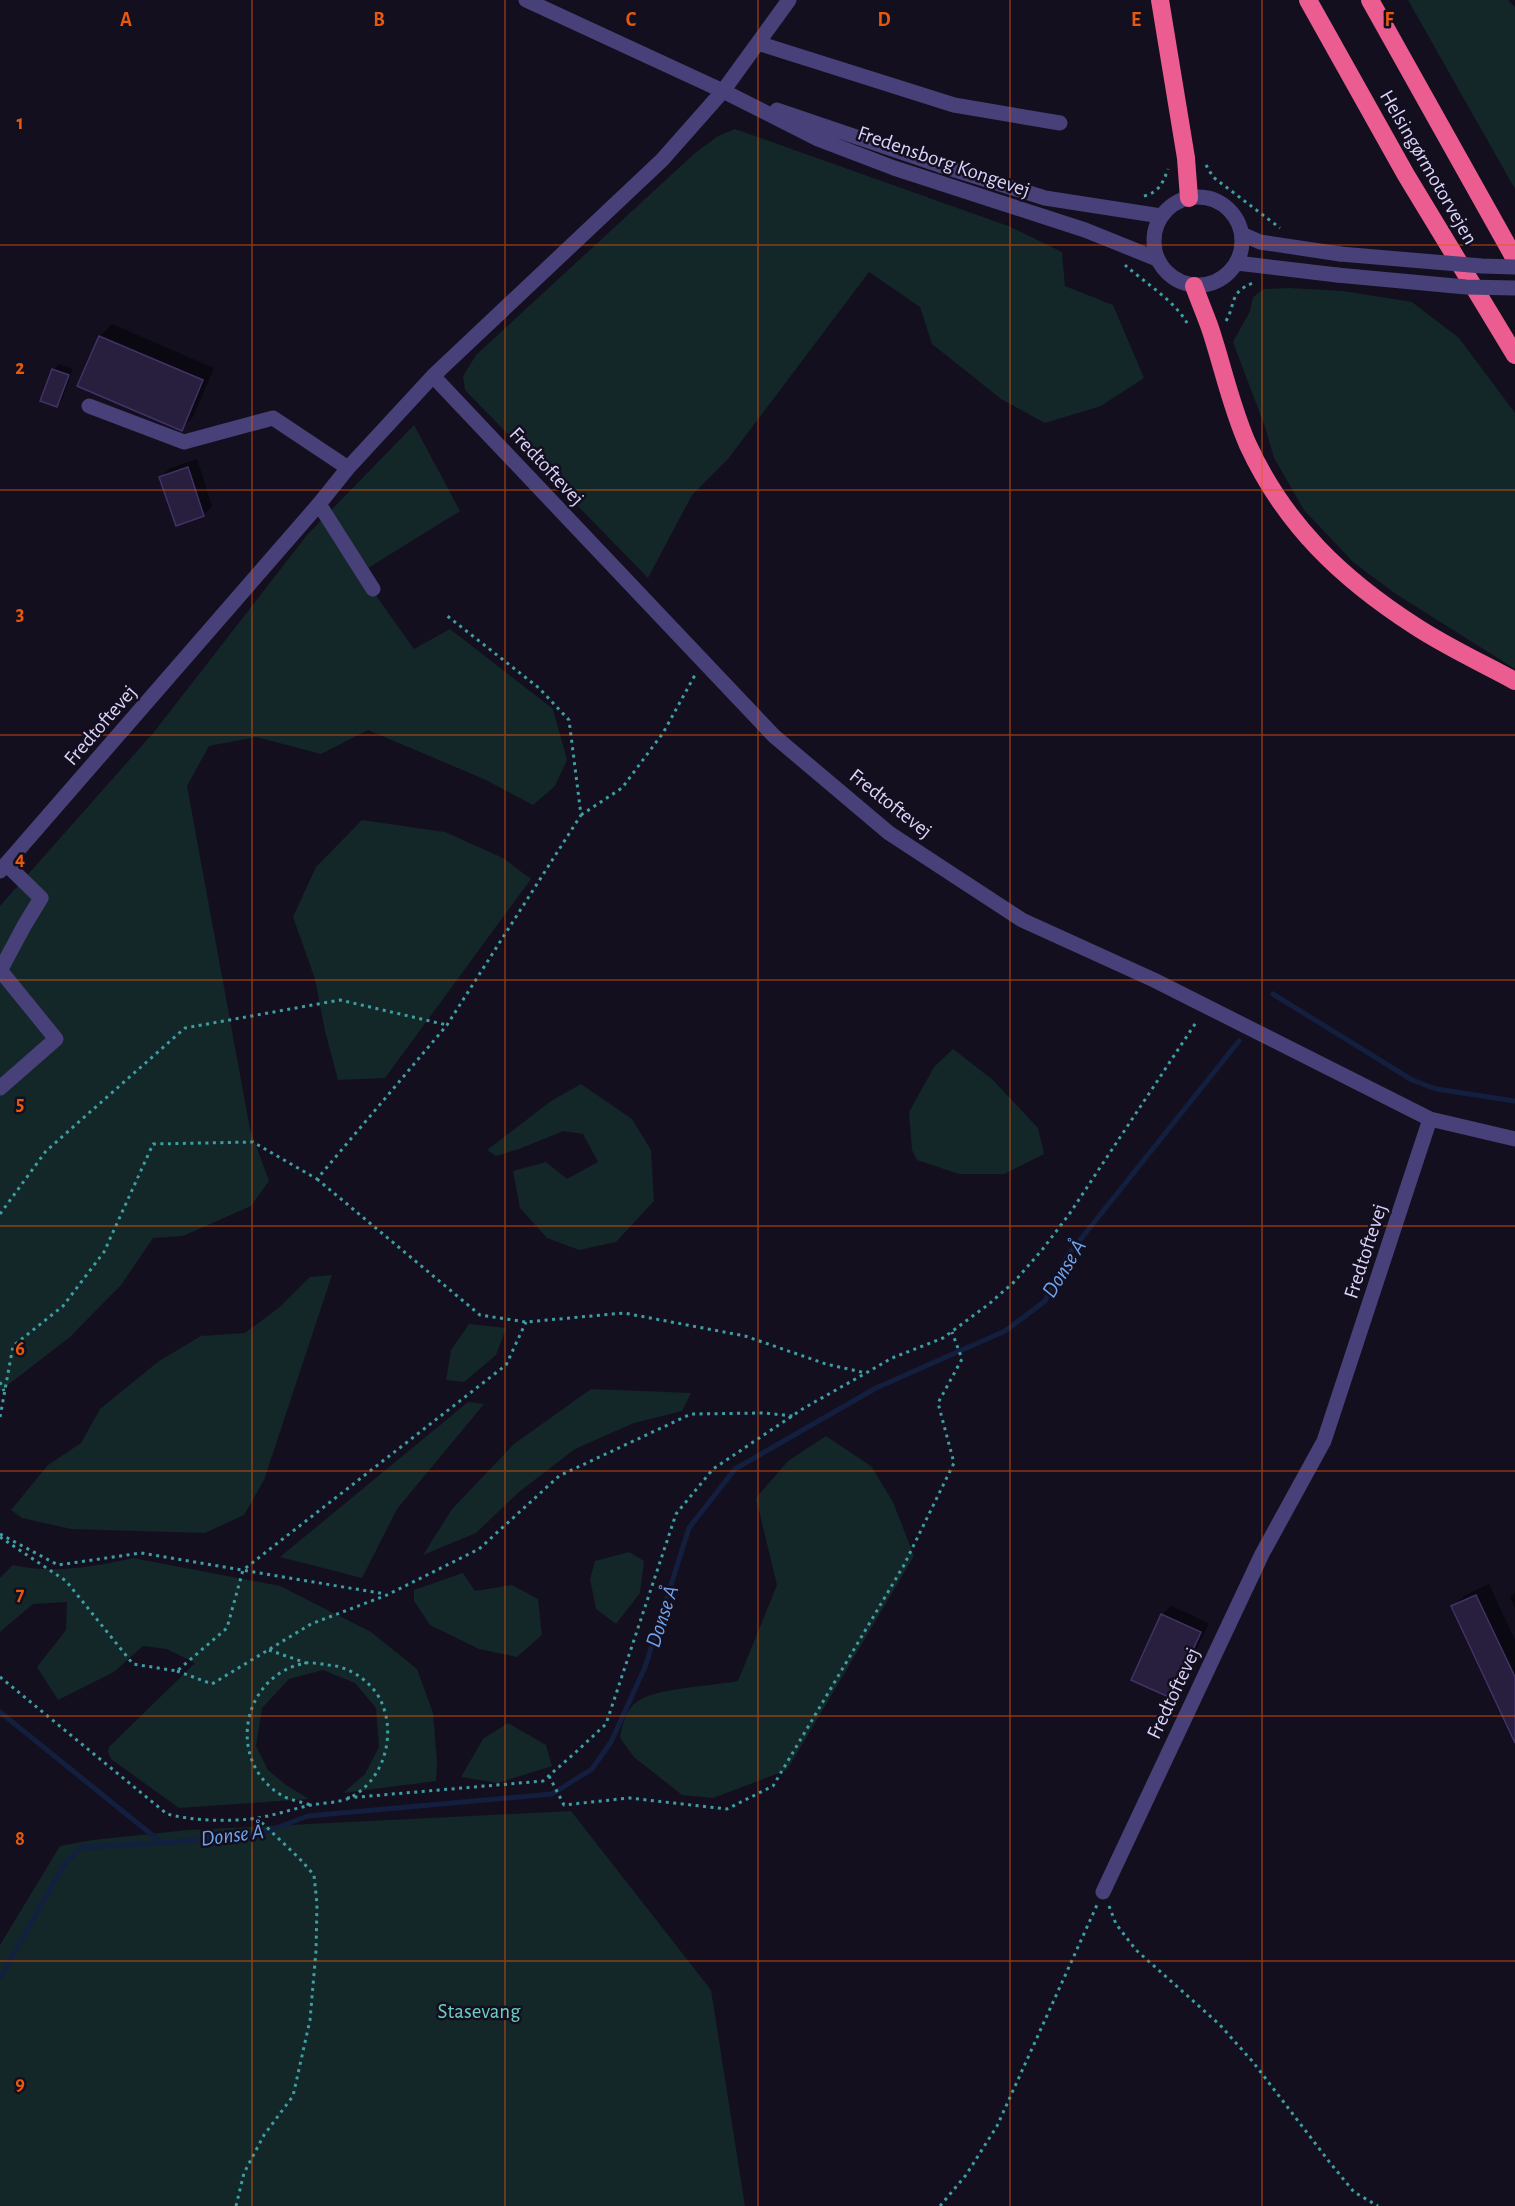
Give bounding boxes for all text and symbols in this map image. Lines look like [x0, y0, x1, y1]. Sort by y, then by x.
text: A [120, 10, 132, 30]
text: B [373, 10, 385, 30]
text: C [626, 10, 637, 30]
text: D [877, 10, 891, 30]
text: E [1131, 10, 1141, 30]
text: F [1384, 10, 1394, 30]
street label: Helsingørmotorvejen [1376, 86, 1481, 248]
text: 1 [16, 113, 24, 133]
street label: Fredensborg Kongevej [855, 122, 1033, 201]
text: 2 [15, 358, 25, 378]
street label: Fredtoftevej [505, 423, 588, 509]
text: 3 [16, 604, 24, 624]
street label: Fredtoftevej [60, 681, 141, 769]
street label: Fredtoftevej [845, 765, 936, 842]
text: 4 [15, 849, 25, 869]
text: 5 [16, 1094, 24, 1114]
street label: Fredtoftevej [1340, 1201, 1391, 1301]
water label: Donse Å [1037, 1235, 1090, 1301]
text: 6 [15, 1339, 25, 1359]
water label: Donse Å [641, 1582, 682, 1650]
text: 7 [16, 1584, 25, 1604]
street label: Fredtoftevej [1143, 1644, 1204, 1742]
water label: Donse Å [199, 1819, 265, 1850]
text: 8 [15, 1829, 25, 1849]
park label: Stasevang [438, 2001, 521, 2022]
text: 9 [15, 2074, 25, 2094]

